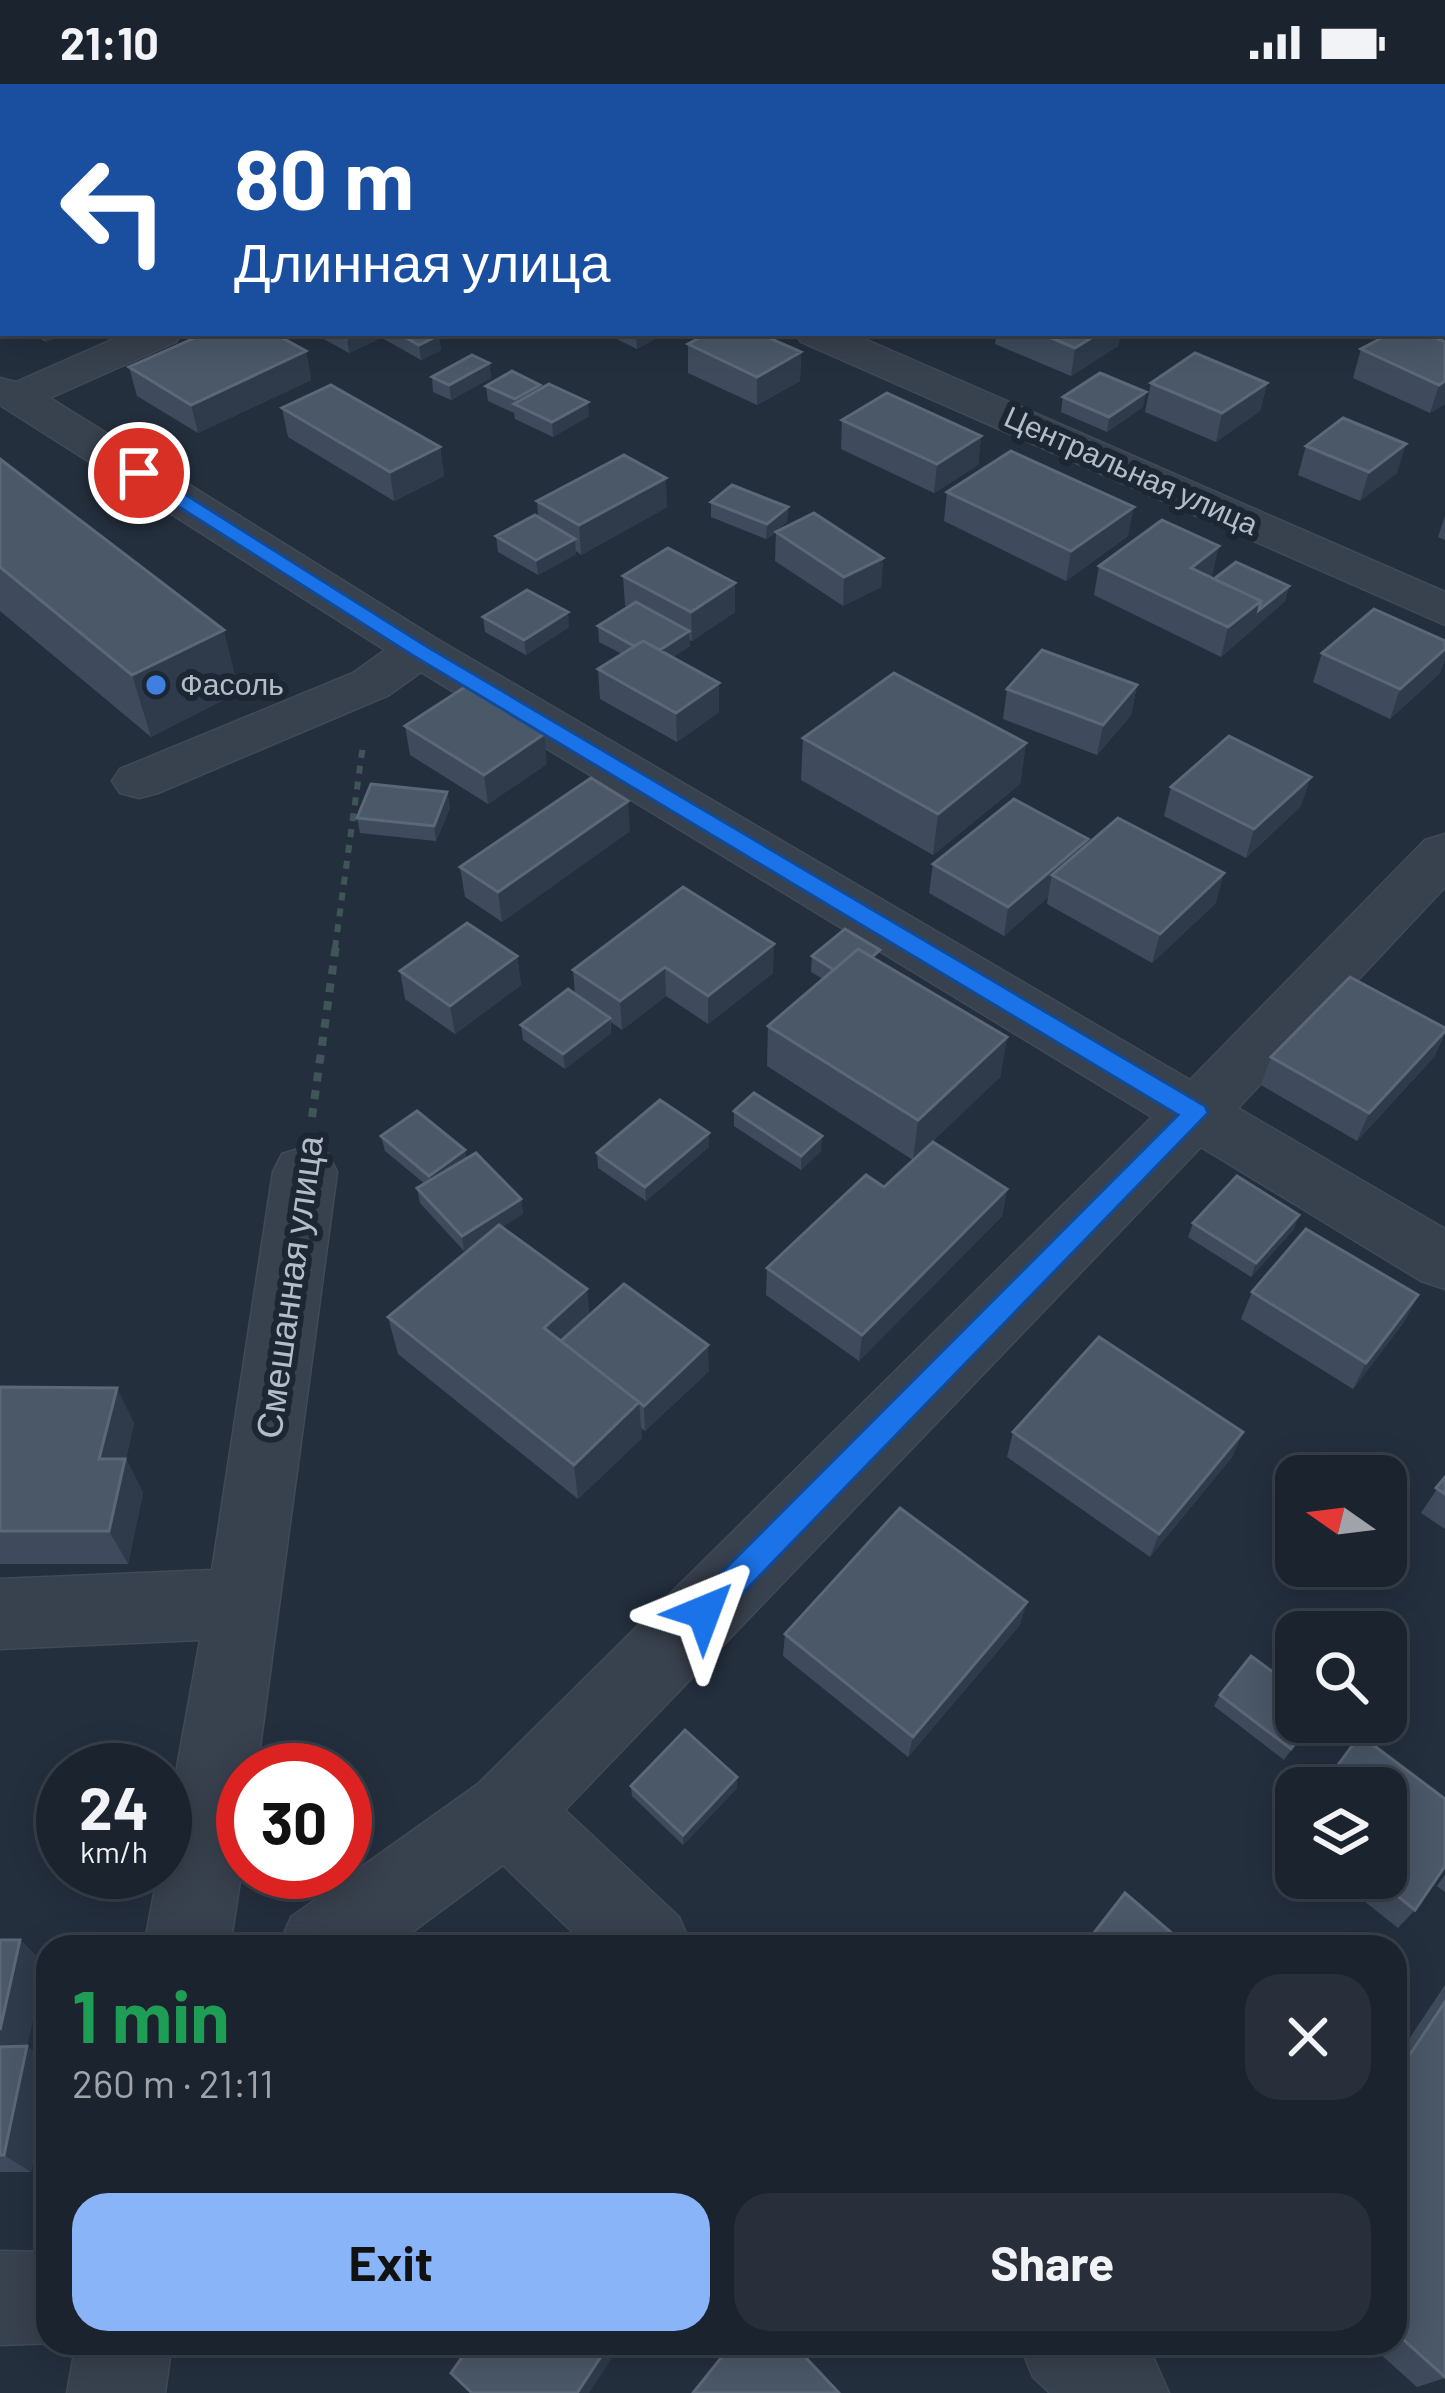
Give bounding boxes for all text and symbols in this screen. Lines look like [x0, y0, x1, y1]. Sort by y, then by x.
text: 21:10 [60, 15, 159, 69]
text: 80 m [234, 126, 414, 227]
icon: left [36, 132, 192, 288]
text: Длинная улица [234, 228, 610, 293]
street label: Центральная улица [999, 397, 1264, 541]
pin [88, 422, 190, 524]
icon: arrive [106, 440, 172, 506]
place label: Фасоль [180, 665, 284, 701]
marker: Фасоль [143, 672, 169, 698]
street label: Смешанная улица [245, 1132, 331, 1441]
north arrow [1275, 1455, 1407, 1587]
map controls [1275, 1455, 1407, 1899]
position arrow [641, 1549, 767, 1675]
button: search [1275, 1611, 1407, 1743]
speed limit sign: 30 [216, 1743, 372, 1899]
button: layers [1275, 1767, 1407, 1899]
text: 24 [79, 1770, 149, 1842]
text: km/h [80, 1833, 148, 1869]
text: 1 min [72, 1971, 230, 2057]
button: close [1245, 1974, 1371, 2100]
text: 260 m · 21:11 [72, 2059, 274, 2106]
button: Exit [72, 2193, 710, 2331]
button: Share [734, 2193, 1371, 2331]

